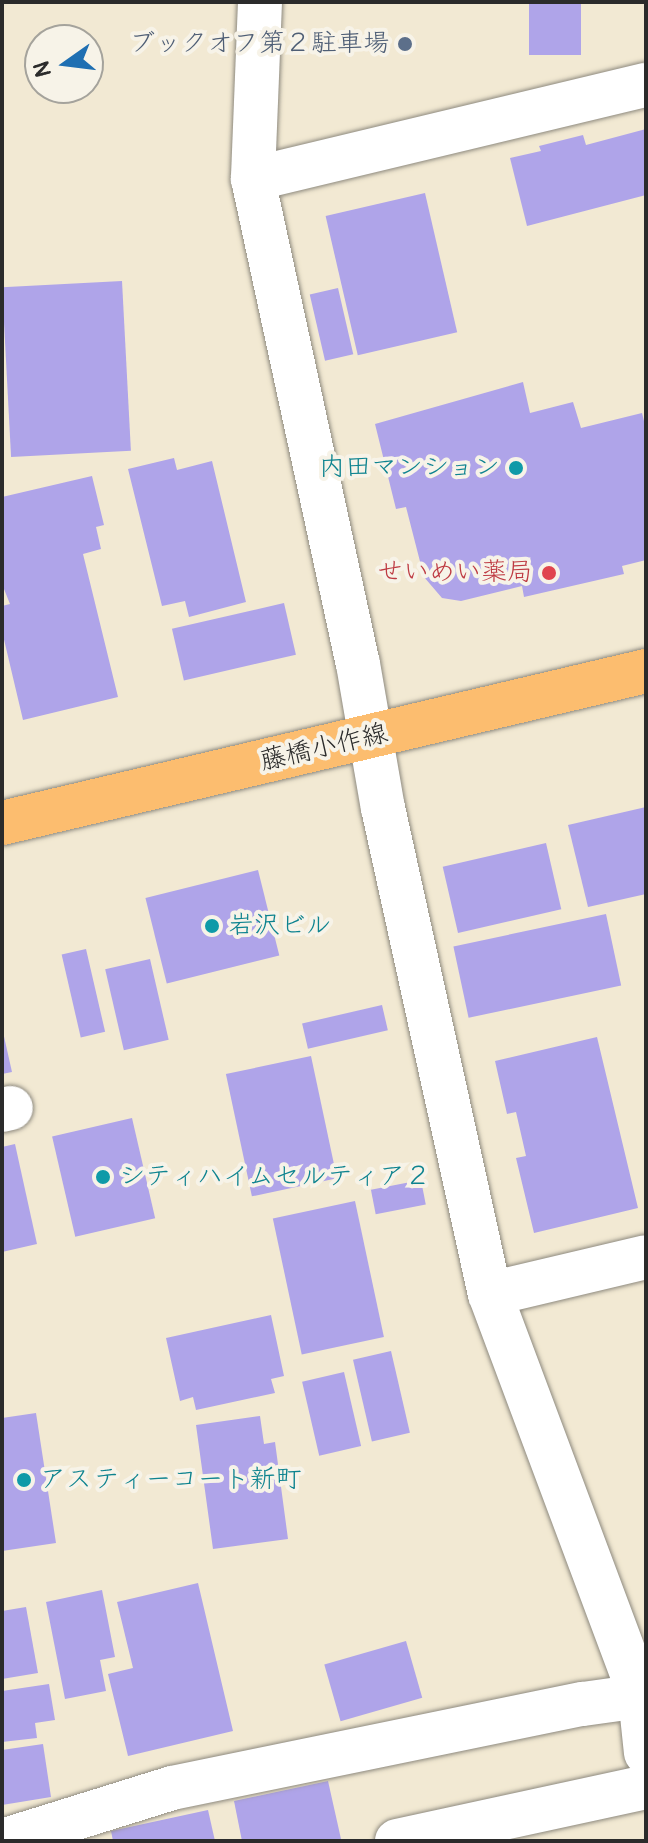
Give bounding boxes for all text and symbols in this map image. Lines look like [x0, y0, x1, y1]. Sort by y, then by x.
north arrow [24, 24, 104, 104]
place label: ブックオフ第２駐車場 [129, 28, 389, 60]
marker: ブックオフ第２駐車場 [396, 35, 414, 53]
text: N [27, 59, 58, 80]
place label: 内田マンション [318, 452, 500, 484]
marker: 内田マンション [507, 459, 525, 477]
place label: せいめい薬局 [377, 557, 533, 589]
marker: せいめい薬局 [540, 564, 558, 582]
street label: 藤橋小作線 [257, 718, 391, 778]
place label: 岩沢ビル [228, 910, 332, 942]
marker: 岩沢ビル [203, 917, 221, 935]
place label: シティハイムセルティア２ [119, 1161, 431, 1193]
marker: シティハイムセルティア２ [94, 1168, 112, 1186]
place label: アスティーコート新町 [40, 1464, 300, 1496]
marker: アスティーコート新町 [15, 1471, 33, 1489]

